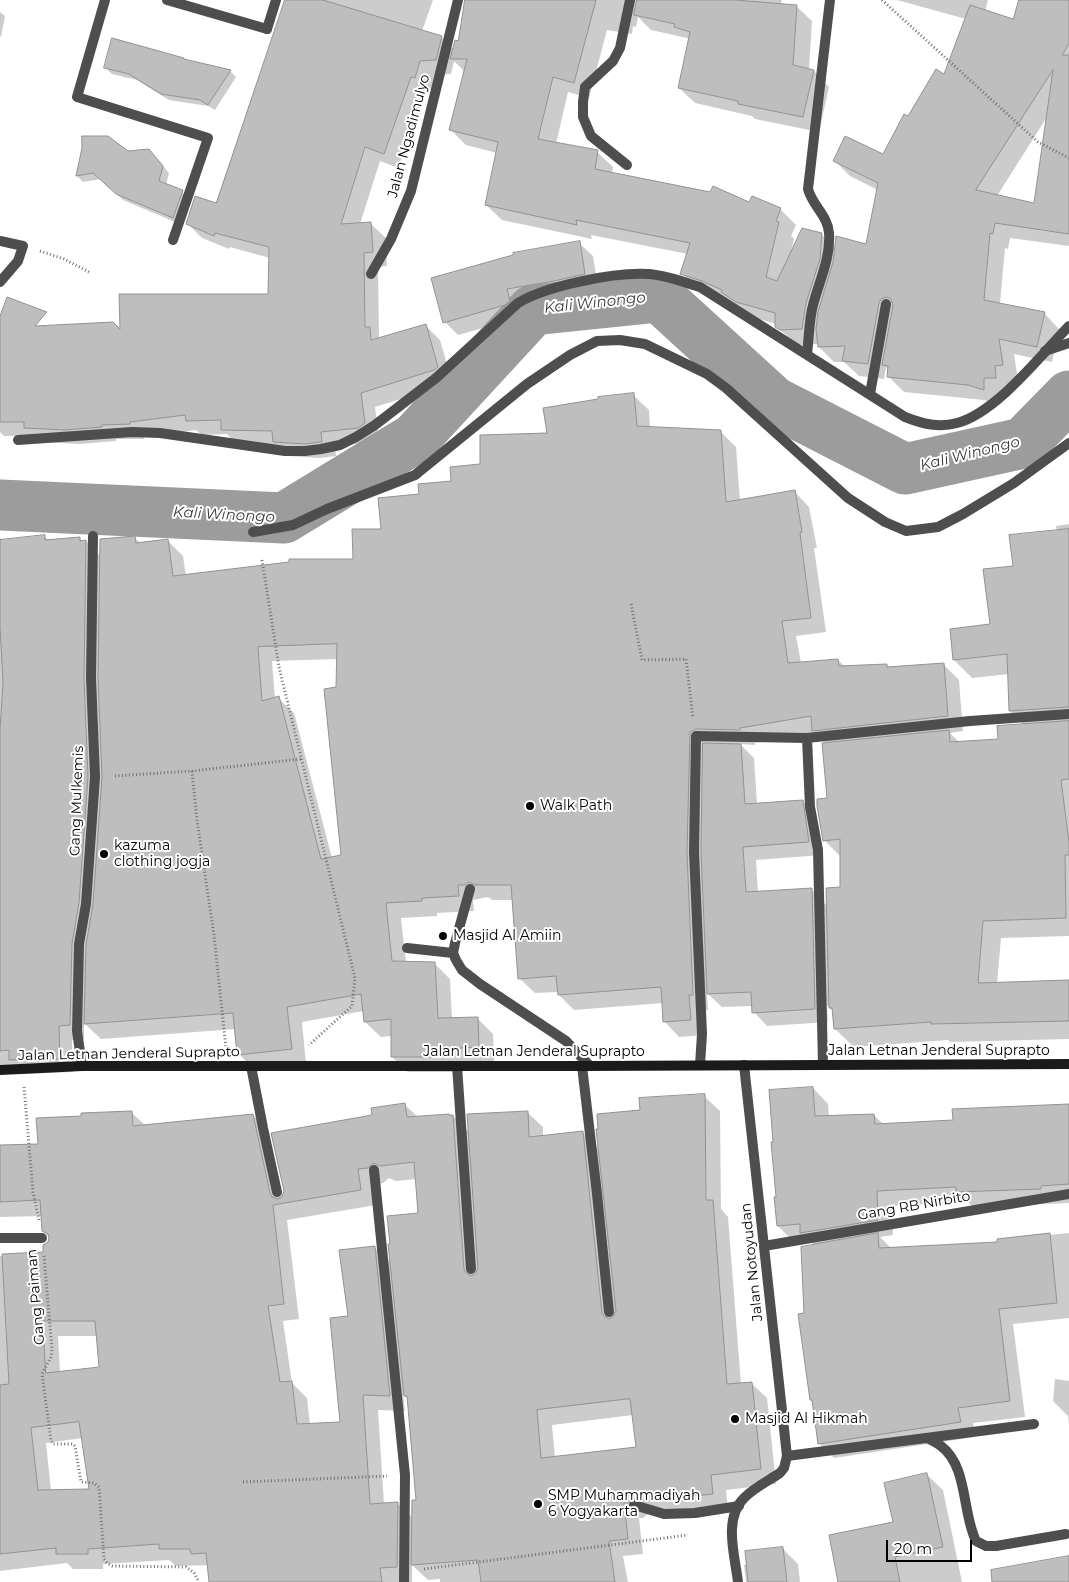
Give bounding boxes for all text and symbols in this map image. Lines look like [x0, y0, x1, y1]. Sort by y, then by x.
street label: Jalan Ngadimulyo [384, 72, 434, 200]
water label: Kali Winongo [543, 289, 647, 317]
water label: Kali Winongo [918, 433, 1022, 475]
water label: Kali Winongo [173, 503, 275, 527]
street label: Gang Mulkemis [67, 746, 87, 856]
place label: Walk Path [540, 798, 612, 814]
marker: Walk Path [524, 800, 536, 812]
place label: kazuma clothing jogja [114, 838, 210, 870]
marker: kazuma clothing jogja [98, 848, 110, 860]
place label: Masjid Al Amiin [453, 928, 562, 944]
marker: Masjid Al Amiin [437, 930, 449, 942]
street label: Jalan Letnan Jenderal Suprapto [828, 1043, 1050, 1059]
street label: Jalan Letnan Jenderal Suprapto [18, 1044, 240, 1064]
street label: Jalan Letnan Jenderal Suprapto [423, 1044, 645, 1060]
street label: Gang RB Nirbito [856, 1188, 972, 1224]
street label: Jalan Notoyudan [737, 1202, 767, 1322]
street label: Gang Paiman [23, 1248, 49, 1346]
place label: Masjid Al Hikmah [745, 1411, 868, 1427]
marker: Masjid Al Hikmah [729, 1413, 741, 1425]
place label: SMP Muhammadiyah 6 Yogyakarta [548, 1488, 700, 1520]
marker: SMP Muhammadiyah 6 Yogyakarta [532, 1498, 544, 1510]
scale bar [889, 1530, 975, 1562]
text: 20 m [894, 1539, 932, 1558]

